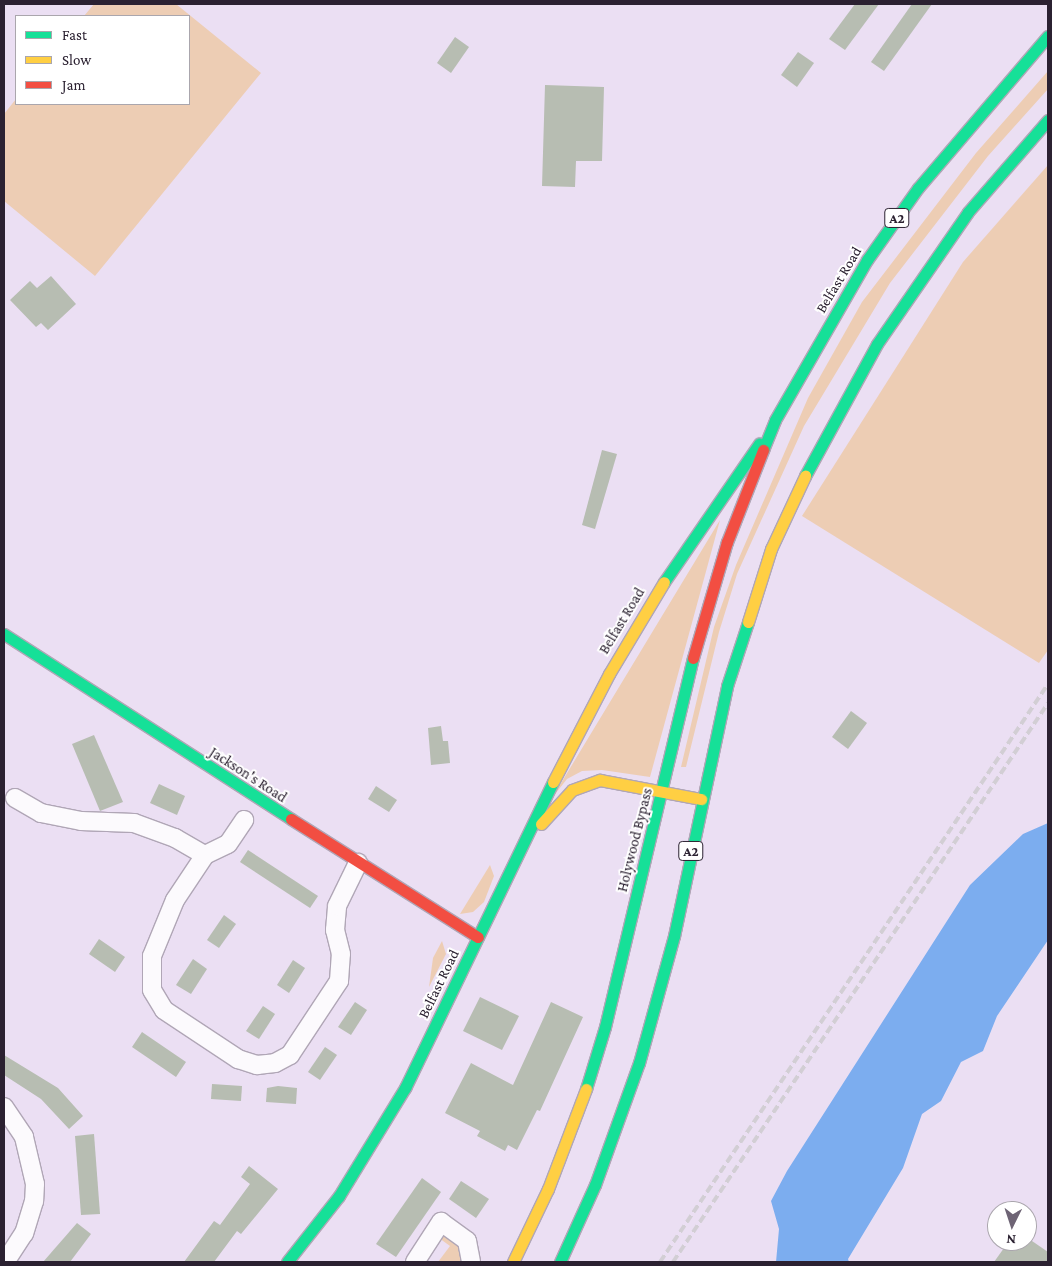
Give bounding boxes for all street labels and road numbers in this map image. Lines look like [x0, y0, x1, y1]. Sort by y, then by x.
road number: A2 [883, 207, 911, 230]
street label: Belfast Road [812, 244, 866, 316]
street label: Belfast Road [595, 585, 649, 657]
street label: Jackson's Road [206, 743, 290, 807]
street label: Holywood Bypass [613, 786, 657, 894]
road number: A2 [677, 839, 705, 862]
street label: Belfast Road [415, 947, 463, 1021]

